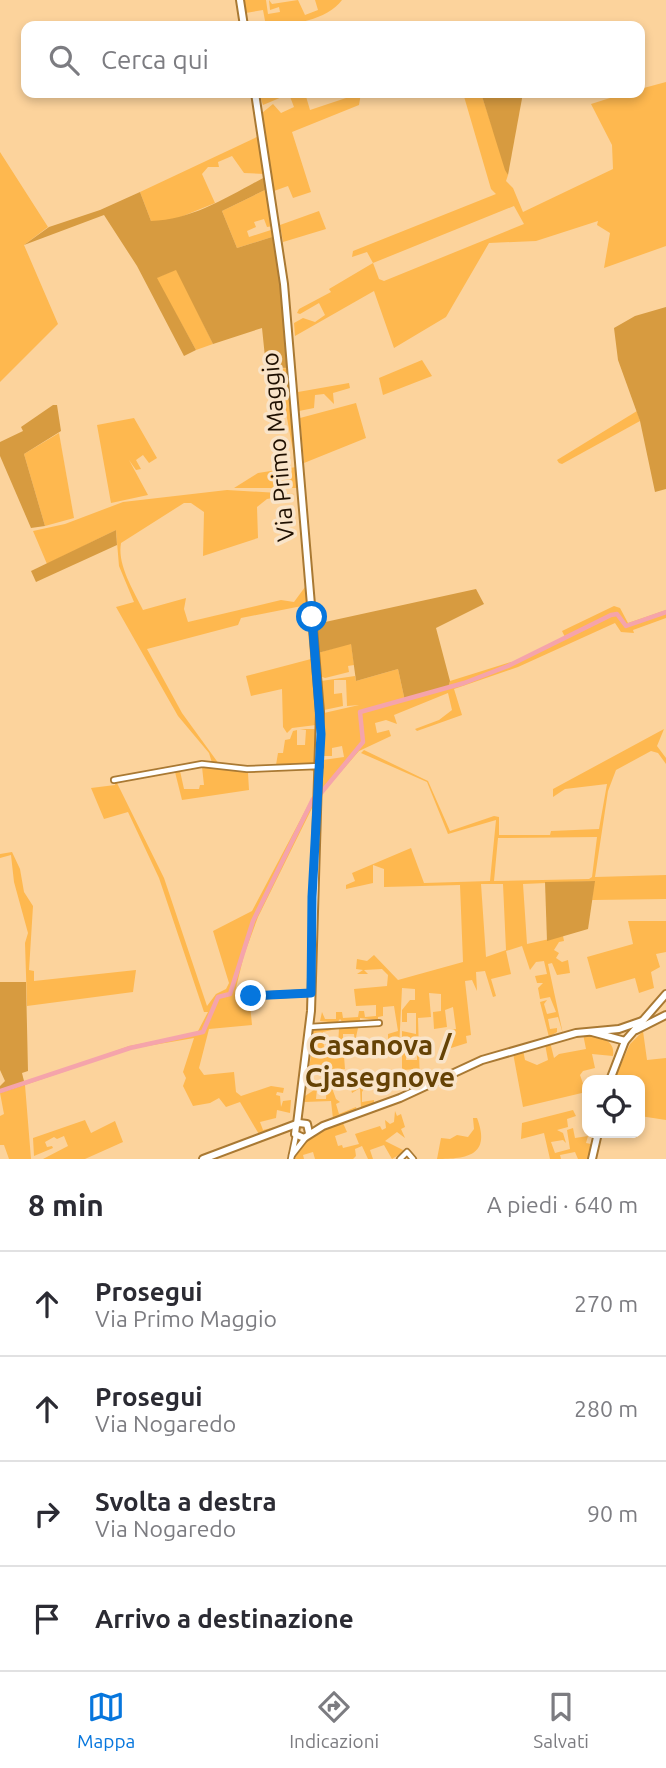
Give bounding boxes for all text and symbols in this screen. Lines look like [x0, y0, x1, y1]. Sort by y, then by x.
search box [21, 21, 645, 98]
icon: search [45, 41, 83, 79]
text: Cerca qui [101, 45, 209, 74]
street label: Via Primo Maggio [256, 351, 299, 543]
route start [296, 601, 327, 632]
route end [235, 980, 266, 1011]
district label: Casanova / Cjasegnove [305, 1029, 455, 1092]
map controls [582, 1075, 645, 1138]
button: locate [582, 1075, 645, 1138]
text: 8 min [28, 1188, 104, 1222]
text: A piedi · 640 m [487, 1192, 638, 1217]
text: Prosegui [95, 1277, 203, 1306]
icon: ahead [28, 1285, 66, 1323]
text: 270 m [574, 1291, 638, 1316]
text: Via Primo Maggio [95, 1306, 277, 1331]
text: Prosegui [95, 1382, 203, 1411]
icon: ahead [28, 1390, 66, 1428]
text: 280 m [574, 1396, 638, 1421]
text: Via Nogaredo [95, 1411, 236, 1436]
text: Svolta a destra [95, 1487, 277, 1516]
icon: right [28, 1495, 66, 1533]
text: 90 m [587, 1501, 638, 1526]
text: Via Nogaredo [95, 1516, 236, 1541]
icon: arrive [28, 1600, 66, 1638]
text: Arrivo a destinazione [95, 1604, 354, 1633]
tab: Mappa [77, 1688, 135, 1752]
tab: Indicazioni [289, 1688, 379, 1752]
tab: Salvati [533, 1688, 589, 1752]

